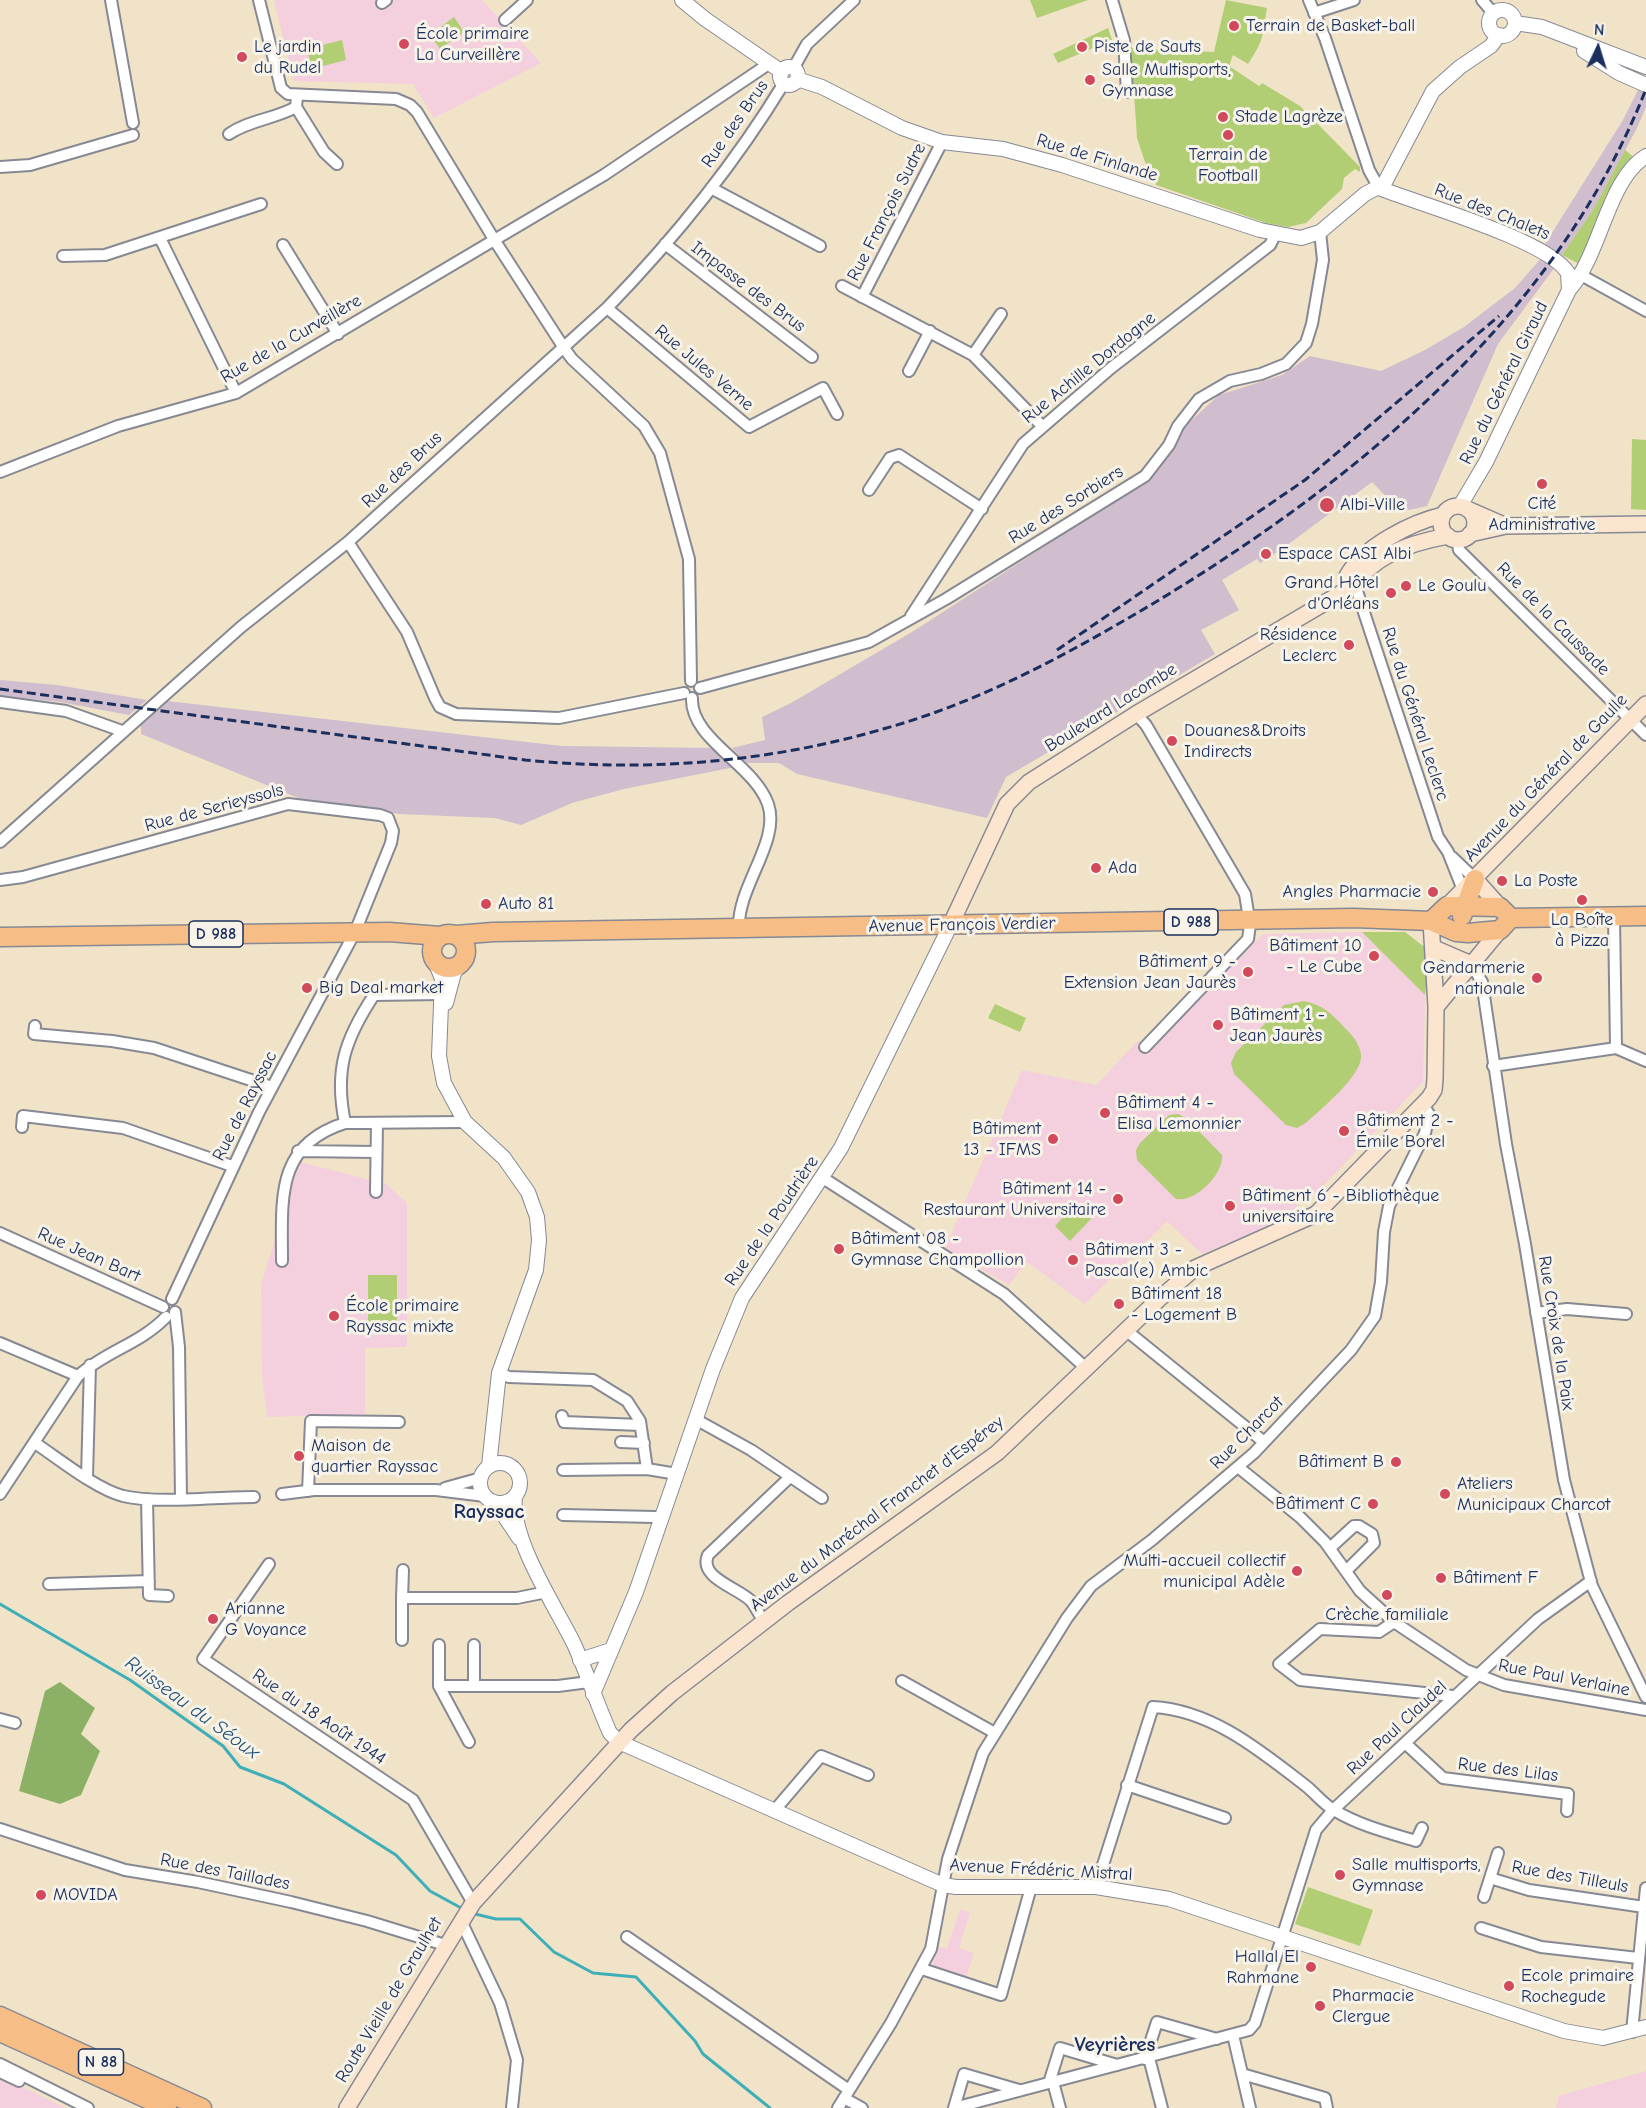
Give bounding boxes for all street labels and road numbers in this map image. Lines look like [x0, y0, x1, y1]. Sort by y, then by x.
street label: Rue des Brus [697, 76, 773, 172]
street label: Rue de Finlande [1034, 129, 1160, 187]
street label: Rue François Sudre [843, 140, 931, 284]
street label: Rue des Chalets [1431, 179, 1553, 245]
street label: Impasse des Brus [686, 237, 810, 337]
street label: Rue de la Curveillère [217, 290, 365, 388]
street label: Rue du Général Giraud [1455, 298, 1553, 468]
street label: Rue Achille Dordogne [1018, 307, 1160, 429]
street label: Rue Jules Verne [650, 320, 758, 416]
street label: Rue des Brus [357, 427, 447, 513]
street label: Rue des Sorbiers [1005, 461, 1127, 549]
street label: Rue de la Caussade [1492, 558, 1614, 680]
street label: Rue du Général Leclerc [1377, 624, 1453, 804]
street label: Boulevard Lacombe [1041, 659, 1181, 757]
street label: Avenue du Général de Gaulle [1460, 689, 1632, 867]
street label: Rue de Serieyssols [142, 779, 286, 837]
road number: D 988 [1164, 909, 1218, 935]
street label: Avenue François Verdier [868, 913, 1056, 937]
road number: D 988 [189, 921, 243, 947]
street label: Rue de Rayssac [208, 1048, 282, 1164]
street label: Rue de la Poudrière [720, 1152, 824, 1290]
street label: Rue Jean Bart [34, 1223, 144, 1287]
street label: Rue Croix de la Paix [1533, 1254, 1579, 1412]
street label: Rue Charcot [1206, 1392, 1288, 1474]
street label: Avenue du Maréchal Franchet d'Espérey [746, 1412, 1008, 1616]
street label: Rue Paul Verlaine [1496, 1655, 1632, 1701]
street label: Rue du 18 Août 1944 [248, 1664, 390, 1770]
street label: Rue Paul Claudel [1343, 1676, 1451, 1780]
street label: Rue des Lilas [1457, 1753, 1559, 1787]
street label: Rue des Taillades [158, 1849, 292, 1895]
street label: Avenue Frédéric Mistral [949, 1854, 1133, 1886]
street label: Rue des Tilleuls [1510, 1856, 1630, 1898]
street label: Route Vieille de Graulhet [331, 1913, 447, 2087]
road number: N 88 [78, 2049, 124, 2075]

